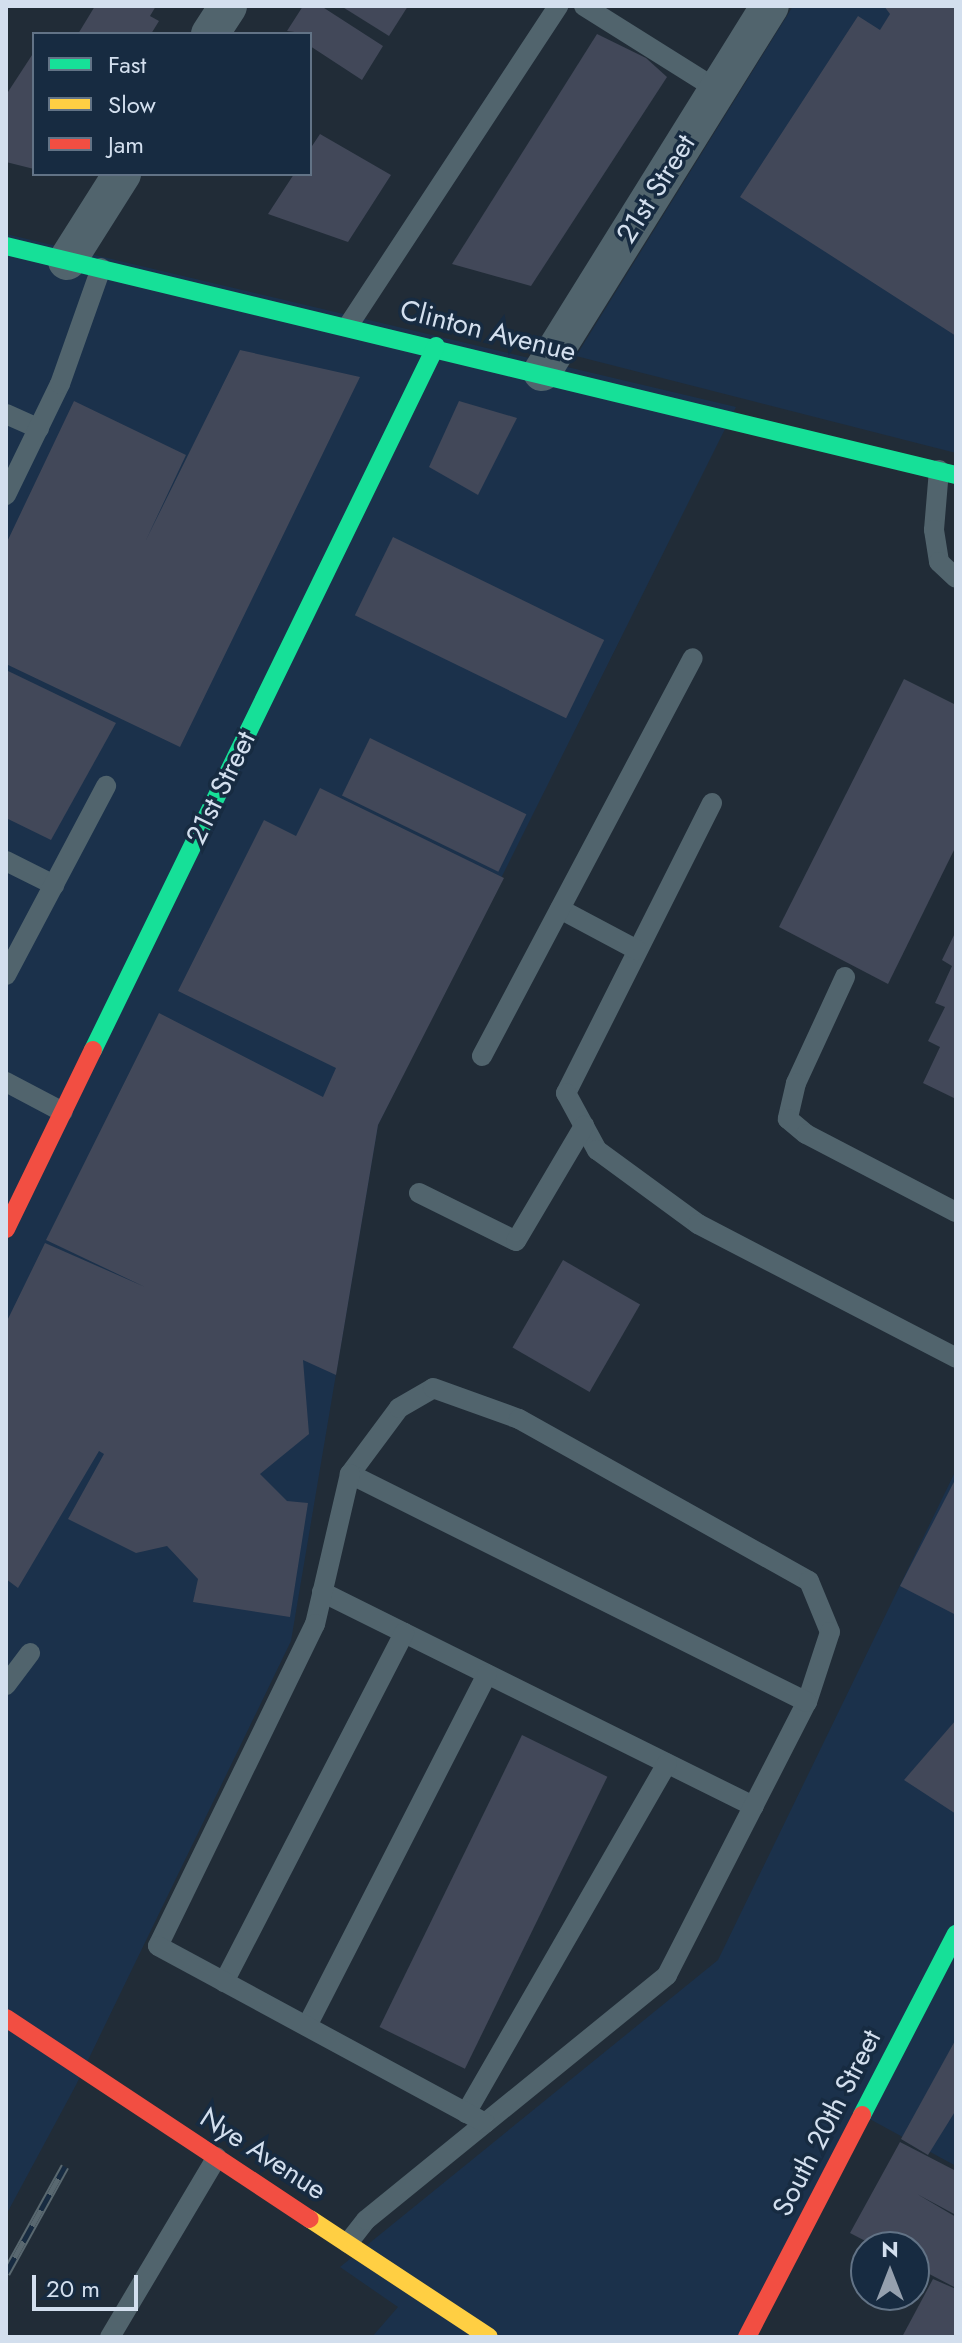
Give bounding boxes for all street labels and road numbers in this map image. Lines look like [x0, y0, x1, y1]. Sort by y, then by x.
street label: 21st Street [609, 128, 703, 250]
street label: Clinton Avenue [397, 293, 579, 369]
street label: 21st Street [179, 726, 263, 850]
street label: South 20th Street [766, 2024, 888, 2222]
street label: Nye Avenue [194, 2101, 332, 2207]

